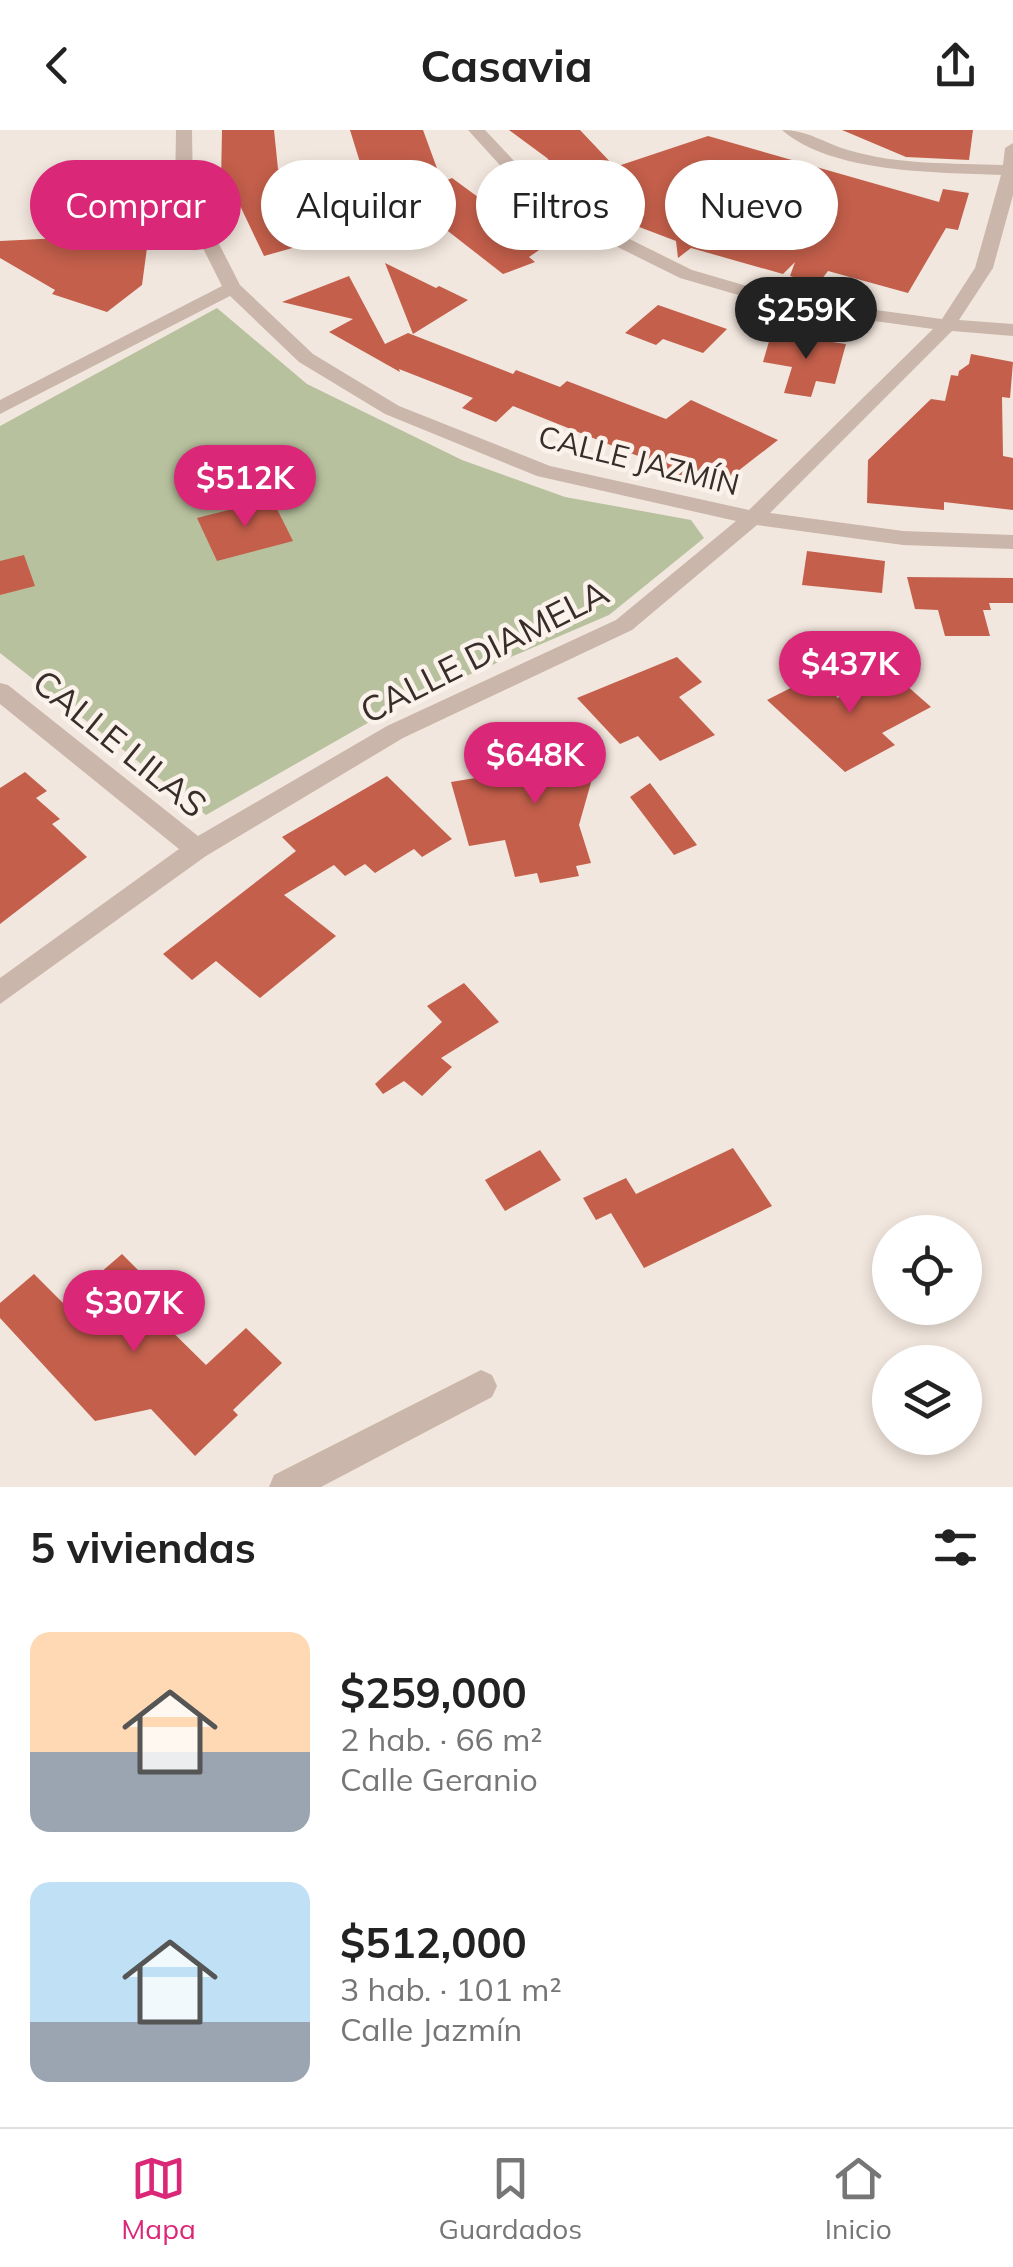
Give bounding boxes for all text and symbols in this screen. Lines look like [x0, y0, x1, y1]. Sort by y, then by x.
text: Casavia [420, 37, 593, 93]
icon: back [30, 38, 85, 93]
icon: share [928, 38, 983, 93]
chip: Comprar [30, 160, 241, 250]
chip: Alquilar [261, 160, 456, 250]
chip: Filtros [476, 160, 645, 250]
chip: Nuevo [665, 160, 838, 250]
pin: $259K [736, 277, 876, 362]
text: $259K [757, 289, 855, 329]
street label: CALLE JAZMÍN [535, 417, 743, 503]
pin: $512K [175, 445, 315, 530]
text: $512K [196, 457, 294, 497]
street label: CALLE DIAMELA [353, 569, 616, 732]
pin: $437K [780, 631, 920, 716]
text: $437K [801, 643, 899, 683]
street label: CALLE LILAS [24, 660, 216, 826]
pin: $648K [465, 722, 605, 807]
text: $648K [486, 734, 584, 774]
map controls [872, 1215, 982, 1455]
button: locate [872, 1215, 982, 1325]
pin: $307K [64, 1270, 204, 1355]
text: $307K [85, 1282, 183, 1322]
button: layers [872, 1345, 982, 1455]
icon: filters [928, 1520, 983, 1575]
text: 5 viviendas [30, 1521, 256, 1574]
text: $259,000 [340, 1666, 527, 1719]
icon: home [110, 1672, 230, 1792]
text: 2 hab. · 66 m² [340, 1719, 542, 1759]
text: Calle Geranio [340, 1759, 538, 1799]
text: $512,000 [340, 1916, 527, 1969]
icon: home [110, 1922, 230, 2042]
text: 3 hab. · 101 m² [340, 1969, 562, 2009]
text: Calle Jazmín [340, 2009, 522, 2049]
tab: Mapa [121, 2151, 196, 2246]
tab: Guardados [438, 2151, 582, 2246]
tab: Inicio [825, 2151, 892, 2246]

